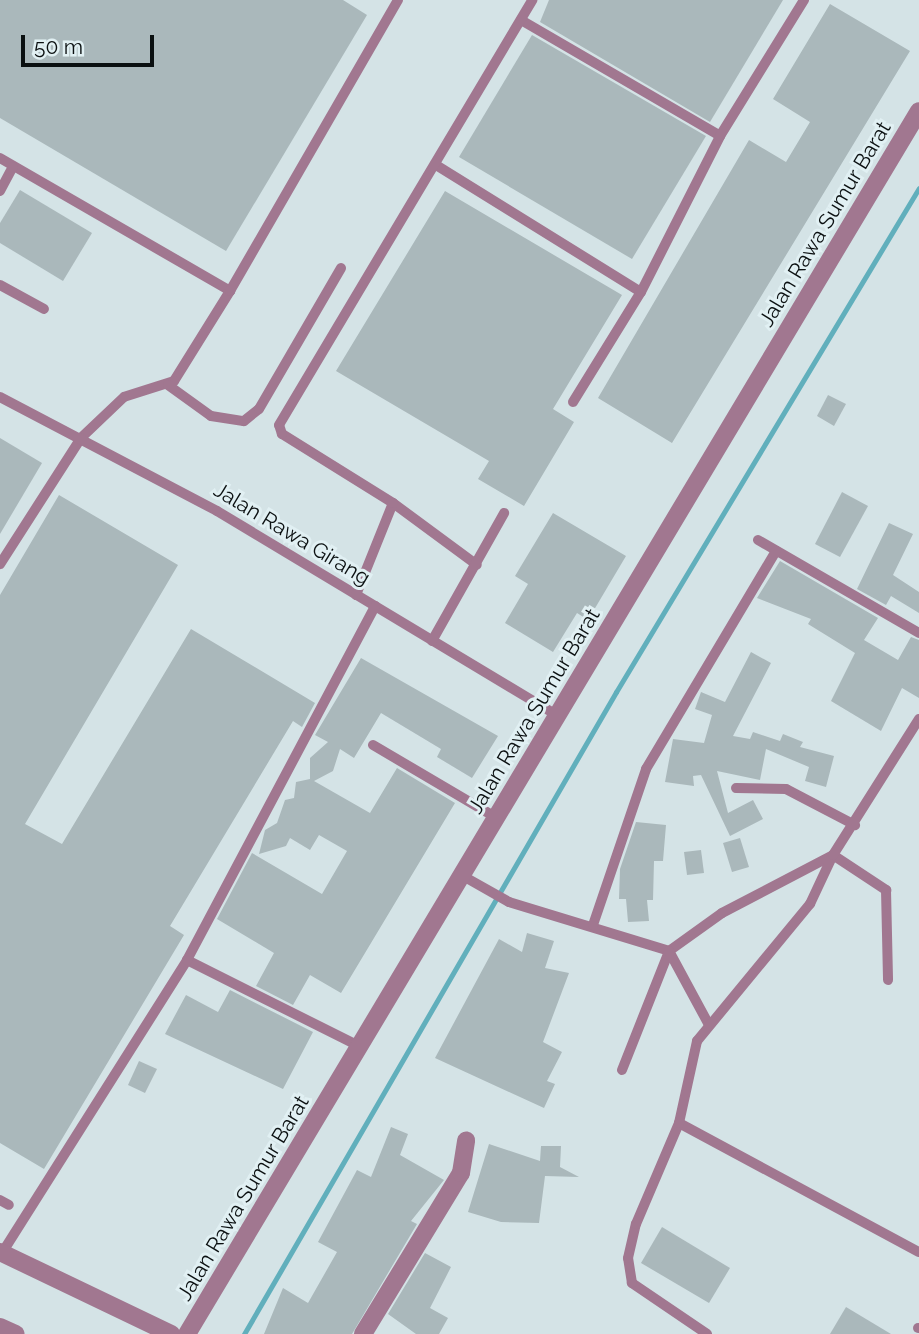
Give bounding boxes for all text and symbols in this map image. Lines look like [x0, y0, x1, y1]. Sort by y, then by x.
scale bar [24, 21, 158, 65]
text: 50 m [34, 34, 83, 59]
street label: Jalan Rawa Sumur Barat [754, 117, 896, 331]
street label: Jalan Rawa Girang [209, 477, 375, 591]
street label: Jalan Rawa Sumur Barat [463, 604, 605, 818]
street label: Jalan Rawa Sumur Barat [172, 1091, 314, 1305]

